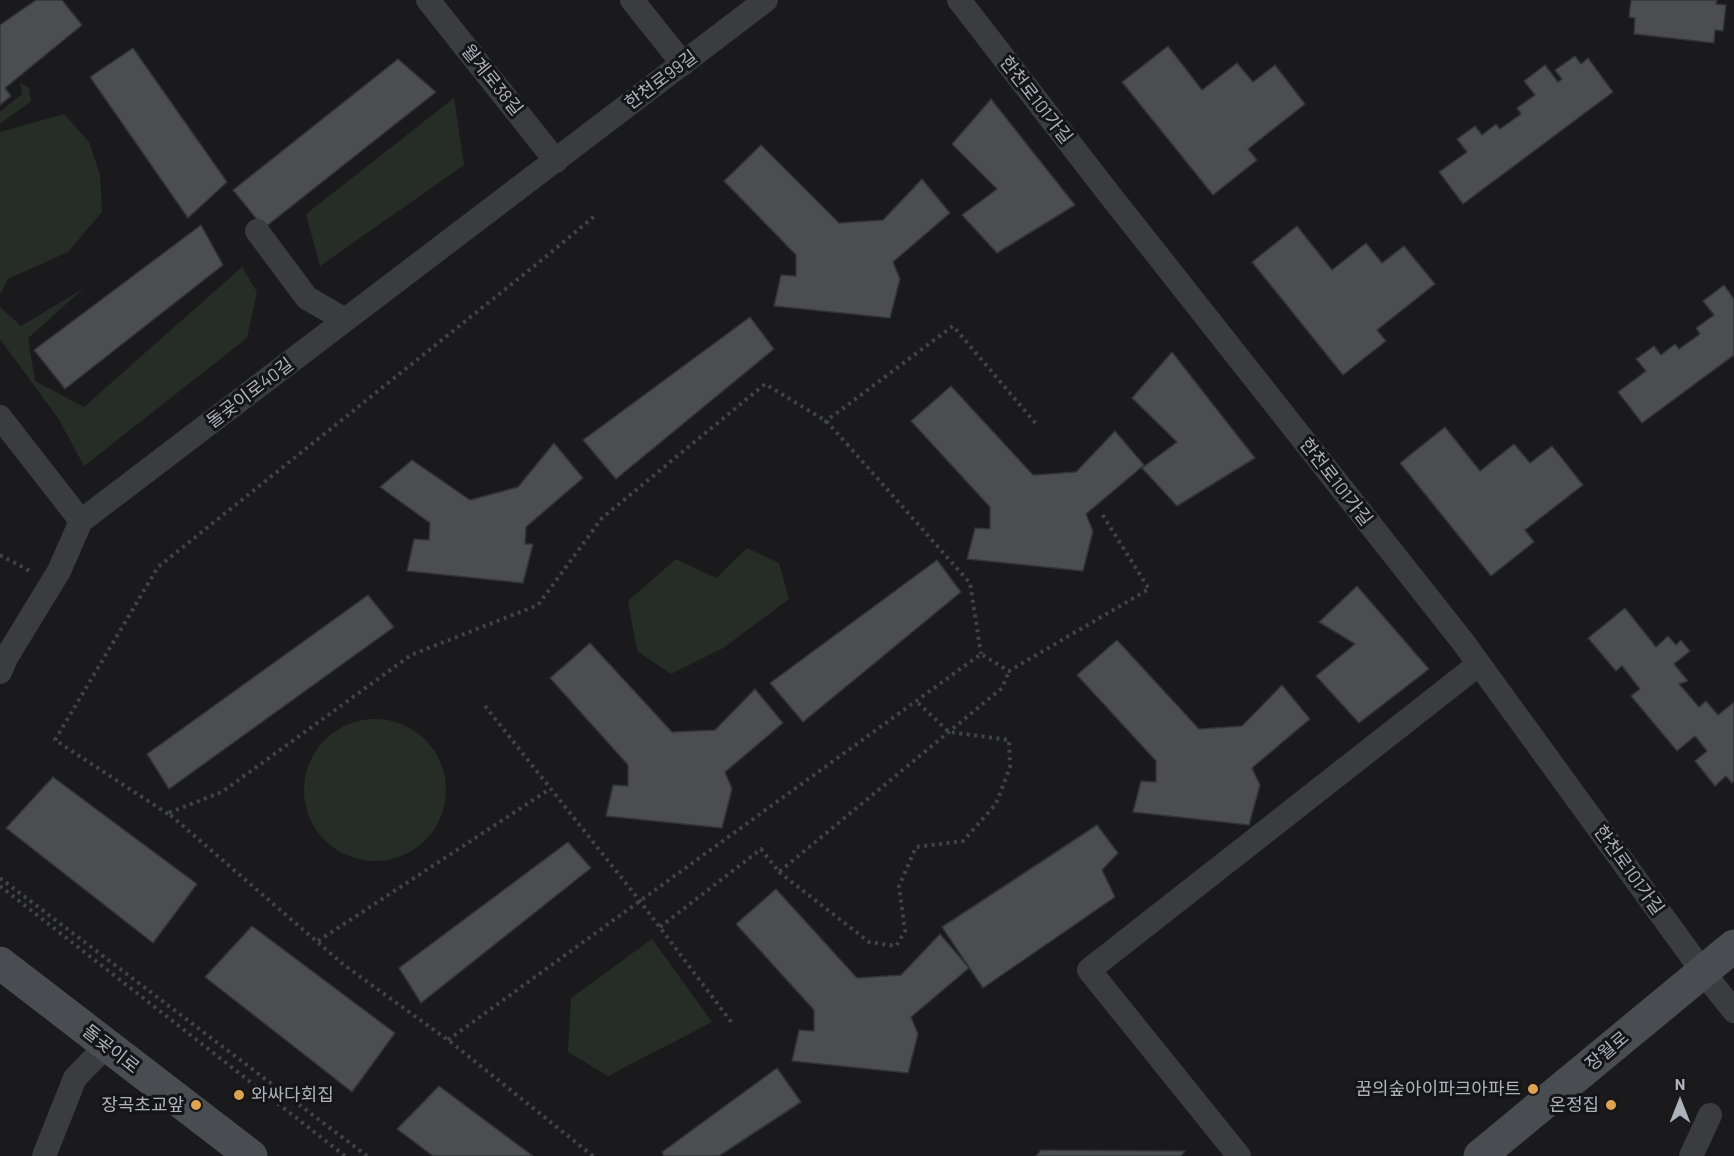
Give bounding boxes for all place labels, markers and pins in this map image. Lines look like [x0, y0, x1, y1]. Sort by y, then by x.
place label: 꿈의숲아이파크아파트 [1355, 1078, 1521, 1100]
marker: 꿈의숲아이파크아파트 [1526, 1082, 1540, 1096]
place label: 와싸다회집 [251, 1084, 334, 1106]
marker: 와싸다회집 [232, 1088, 246, 1102]
place label: 장곡초교앞 [101, 1094, 184, 1116]
place label: 온정집 [1549, 1094, 1599, 1116]
marker: 장곡초교앞 [189, 1098, 203, 1112]
marker: 온정집 [1604, 1098, 1618, 1112]

